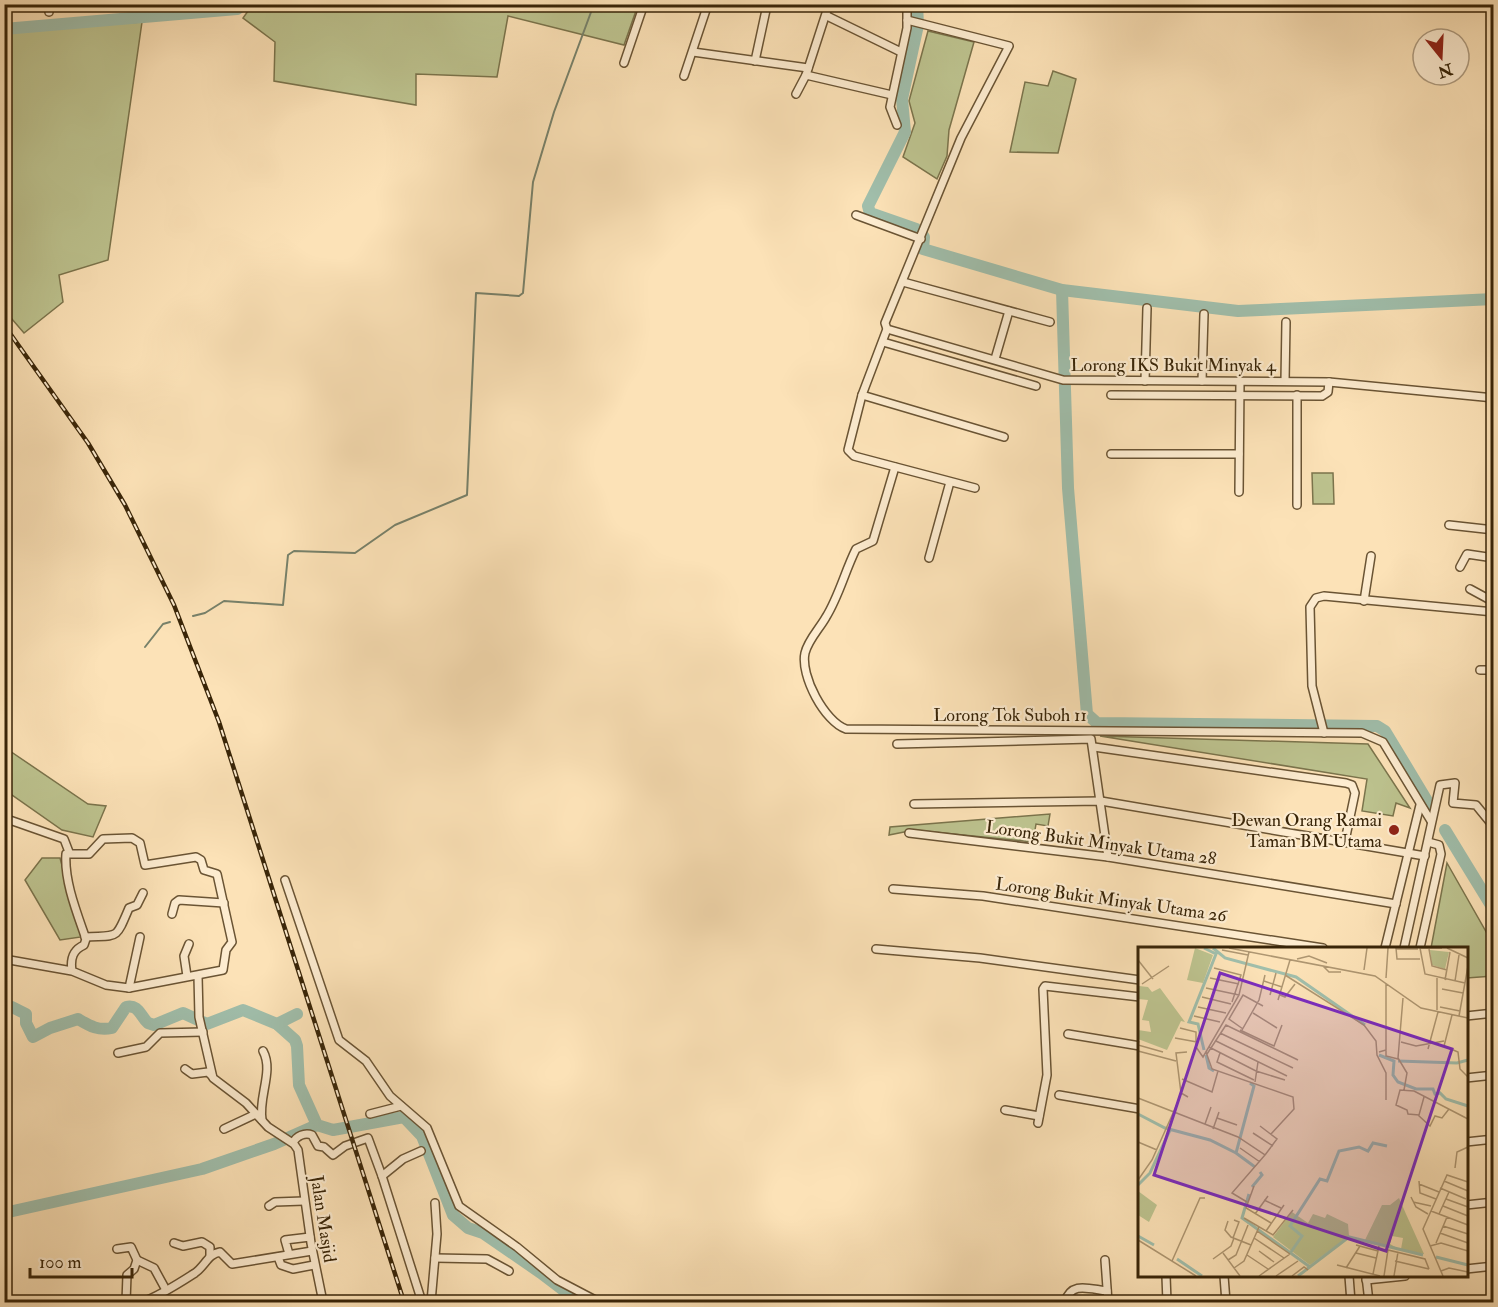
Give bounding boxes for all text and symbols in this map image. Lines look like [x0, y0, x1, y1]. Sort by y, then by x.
north arrow [1411, 27, 1471, 87]
text: N [1435, 58, 1456, 82]
street label: Lorong IKS Bukit Minyak 4 [1070, 354, 1277, 377]
street label: Lorong Tok Suboh 11 [933, 704, 1087, 727]
place label: Dewan Orang Ramai Taman BM Utama [1231, 809, 1383, 853]
street label: Lorong Bukit Minyak Utama 28 [984, 815, 1218, 871]
marker: Dewan Orang Ramai Taman BM Utama [1387, 823, 1401, 837]
street label: Lorong Bukit Minyak Utama 26 [994, 872, 1229, 928]
inset map [1138, 947, 1468, 1277]
street label: Jalan Masjid [305, 1173, 341, 1264]
scale bar [30, 1241, 132, 1279]
text: 100 m [39, 1251, 82, 1274]

